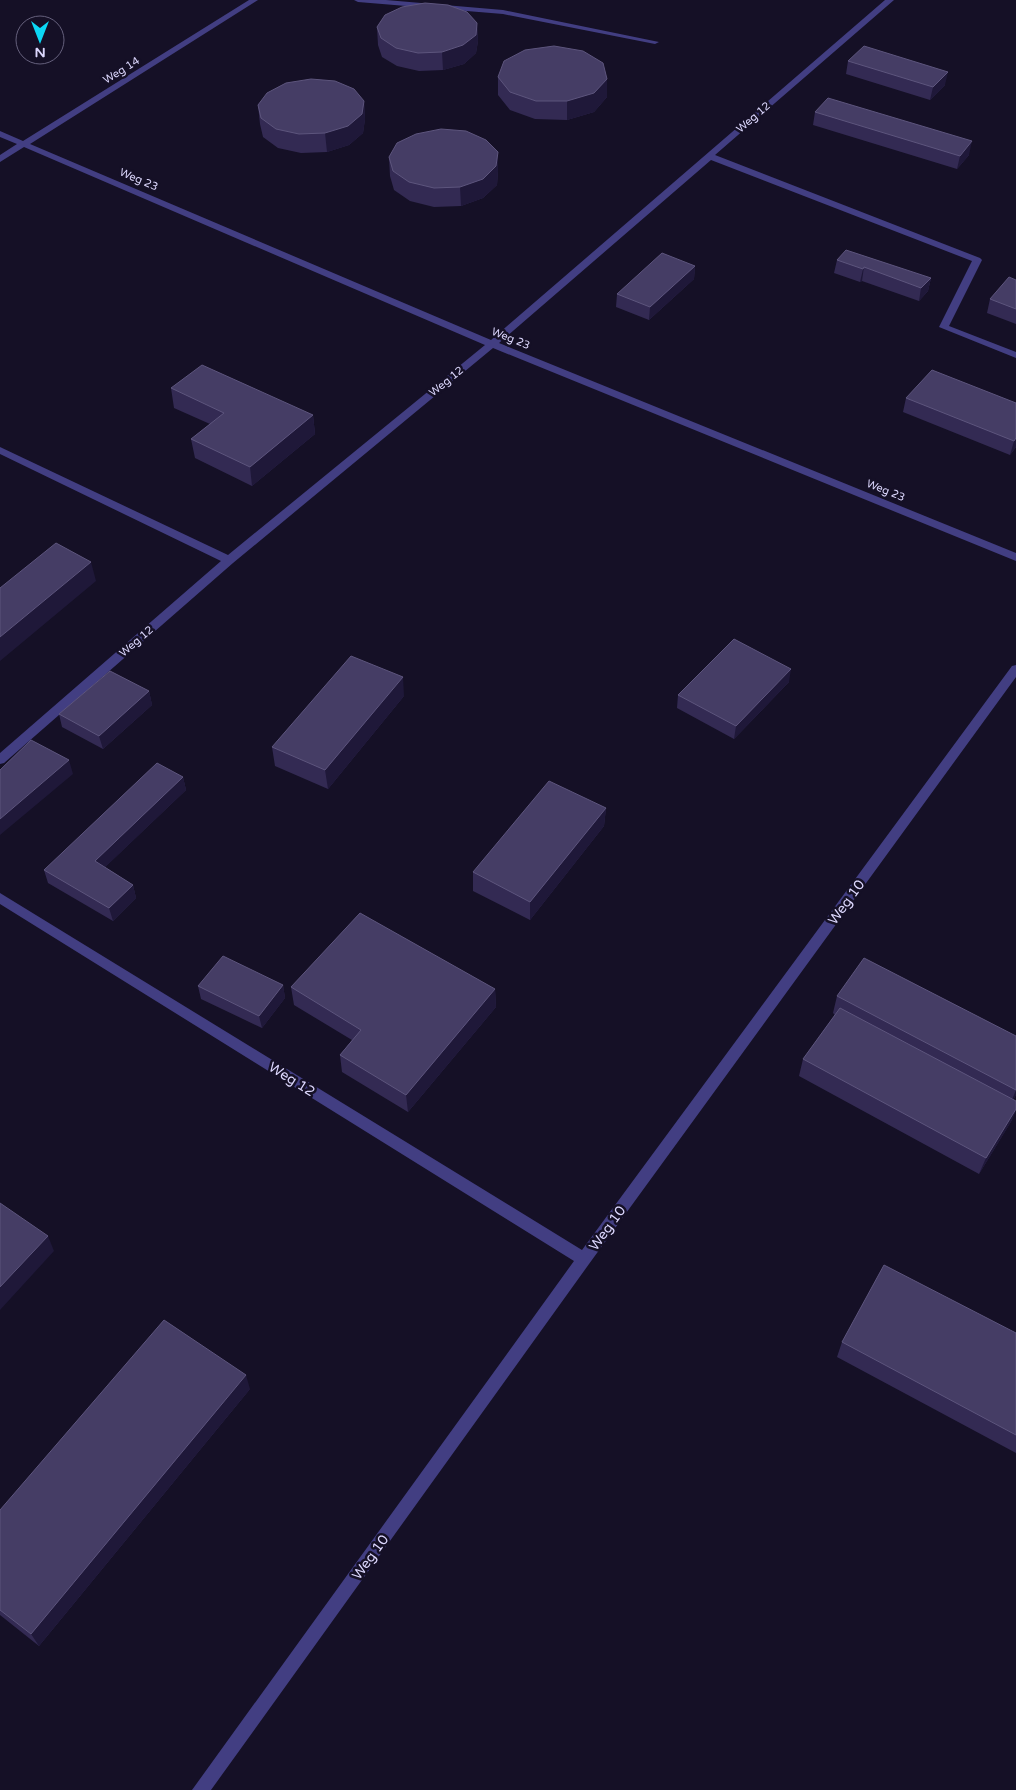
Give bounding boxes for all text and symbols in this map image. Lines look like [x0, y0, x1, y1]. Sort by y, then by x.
north arrow [15, 15, 65, 65]
text: N [34, 44, 46, 61]
street label: Weg 14 [101, 54, 142, 87]
street label: Weg 12 [734, 99, 773, 136]
street label: Weg 23 [118, 166, 160, 193]
street label: Weg 23 [490, 325, 532, 352]
street label: Weg 12 [426, 364, 466, 399]
street label: Weg 23 [865, 477, 907, 504]
street label: Weg 12 [117, 623, 156, 660]
street label: Weg 10 [824, 876, 869, 928]
street label: Weg 12 [265, 1059, 318, 1100]
street label: Weg 10 [585, 1202, 630, 1254]
street label: Weg 10 [348, 1531, 393, 1583]

